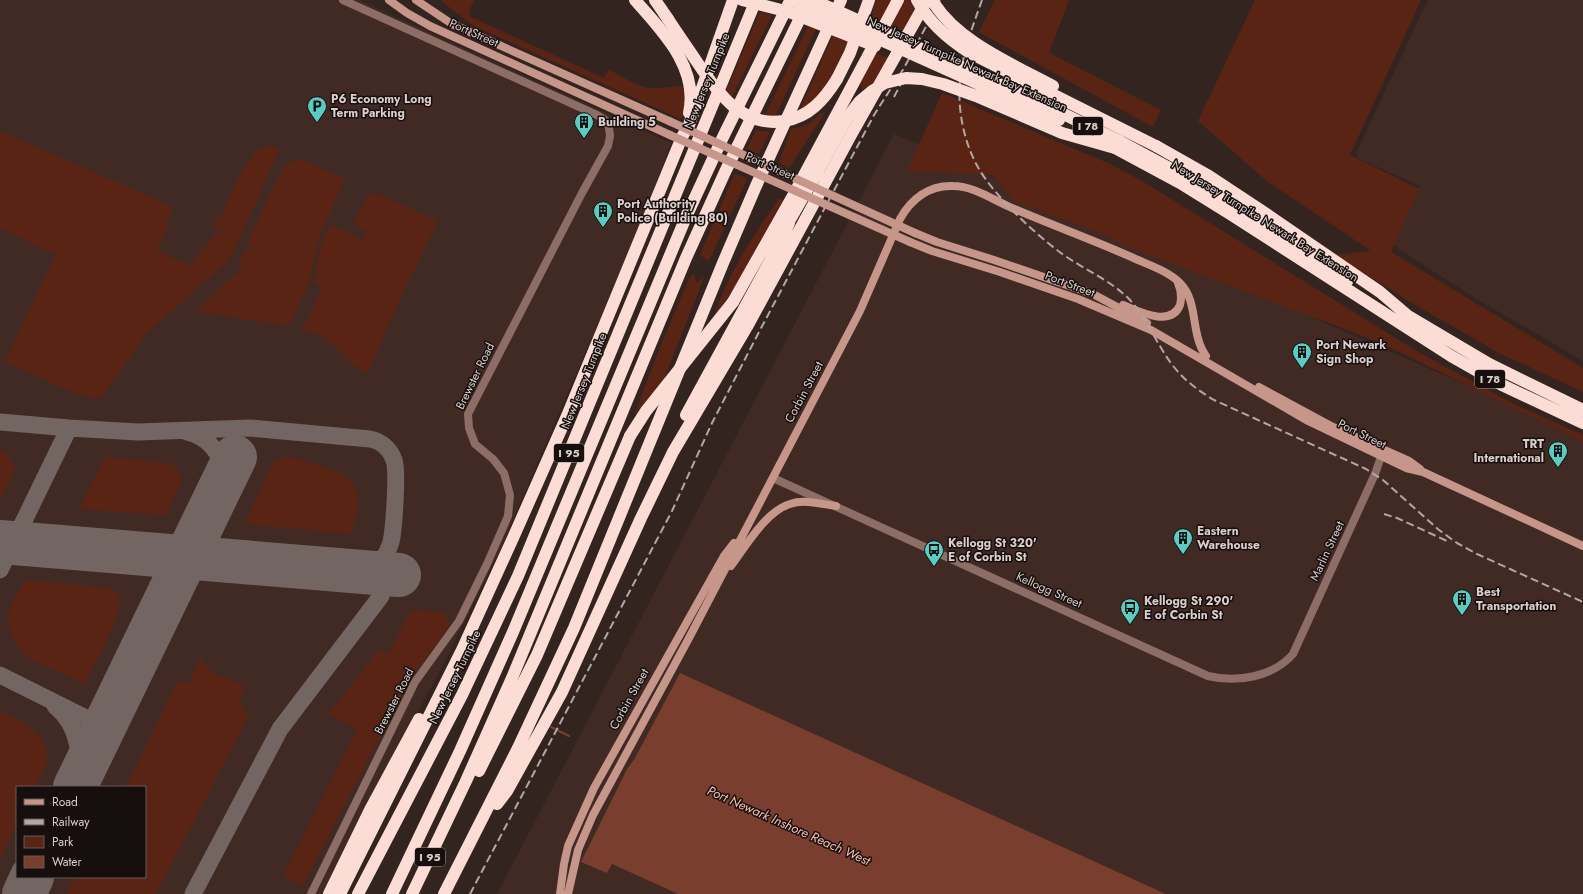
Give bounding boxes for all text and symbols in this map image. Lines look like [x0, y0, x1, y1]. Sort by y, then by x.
street label: New Jersey Turnpike Newark Bay Extension [864, 12, 1070, 116]
street label: Port Street [447, 14, 502, 52]
street label: New Jersey Turnpike [679, 30, 735, 132]
place label: P6 Economy Long Term Parking [331, 90, 432, 122]
parking icon: P6 Economy Long Term Parking [306, 95, 328, 123]
building icon: Building 5 [573, 111, 595, 139]
place label: Building 5 [598, 113, 656, 131]
road number: I 78 [1073, 117, 1103, 135]
street label: Port Street [743, 147, 798, 185]
street label: New Jersey Turnpike Newark Bay Extension [1168, 156, 1362, 286]
place label: Port Authority Police (Building 80) [617, 195, 728, 227]
building icon: Port Authority Police (Building 80) [592, 200, 614, 228]
street label: Port Street [1043, 266, 1098, 302]
street label: New Jersey Turnpike [556, 330, 612, 432]
place label: Port Newark Sign Shop [1316, 336, 1386, 368]
street label: Brewster Road [451, 340, 499, 412]
building icon: Port Newark Sign Shop [1291, 341, 1313, 369]
street label: Corbin Street [780, 358, 828, 426]
road number: I 78 [1475, 370, 1505, 388]
street label: Port Street [1335, 415, 1389, 454]
place label: TRT International [1473, 435, 1544, 467]
building icon: TRT International [1547, 440, 1569, 468]
road number: I 95 [554, 444, 584, 462]
street label: Marlin Street [1305, 518, 1349, 584]
place label: Eastern Warehouse [1197, 522, 1260, 554]
building icon: Eastern Warehouse [1172, 527, 1194, 555]
place label: Kellogg St 320' E of Corbin St [948, 534, 1037, 566]
bus stop icon: Kellogg St 320' E of Corbin St [923, 539, 945, 567]
street label: Kellogg Street [1013, 567, 1085, 613]
place label: Best Transportation [1476, 583, 1556, 615]
building icon: Best Transportation [1451, 588, 1473, 616]
place label: Kellogg St 290' E of Corbin St [1144, 592, 1233, 624]
bus stop icon: Kellogg St 290' E of Corbin St [1119, 597, 1141, 625]
street label: New Jersey Turnpike [424, 627, 486, 727]
street label: Brewster Road [370, 665, 418, 737]
street label: Corbin Street [605, 665, 653, 733]
water label: Port Newark Inshore Reach West [704, 781, 874, 870]
legend [16, 786, 146, 878]
text: Road [52, 793, 78, 811]
text: Railway [52, 813, 90, 831]
text: Park [52, 833, 74, 851]
road number: I 95 [415, 848, 445, 866]
text: Water [52, 853, 83, 871]

